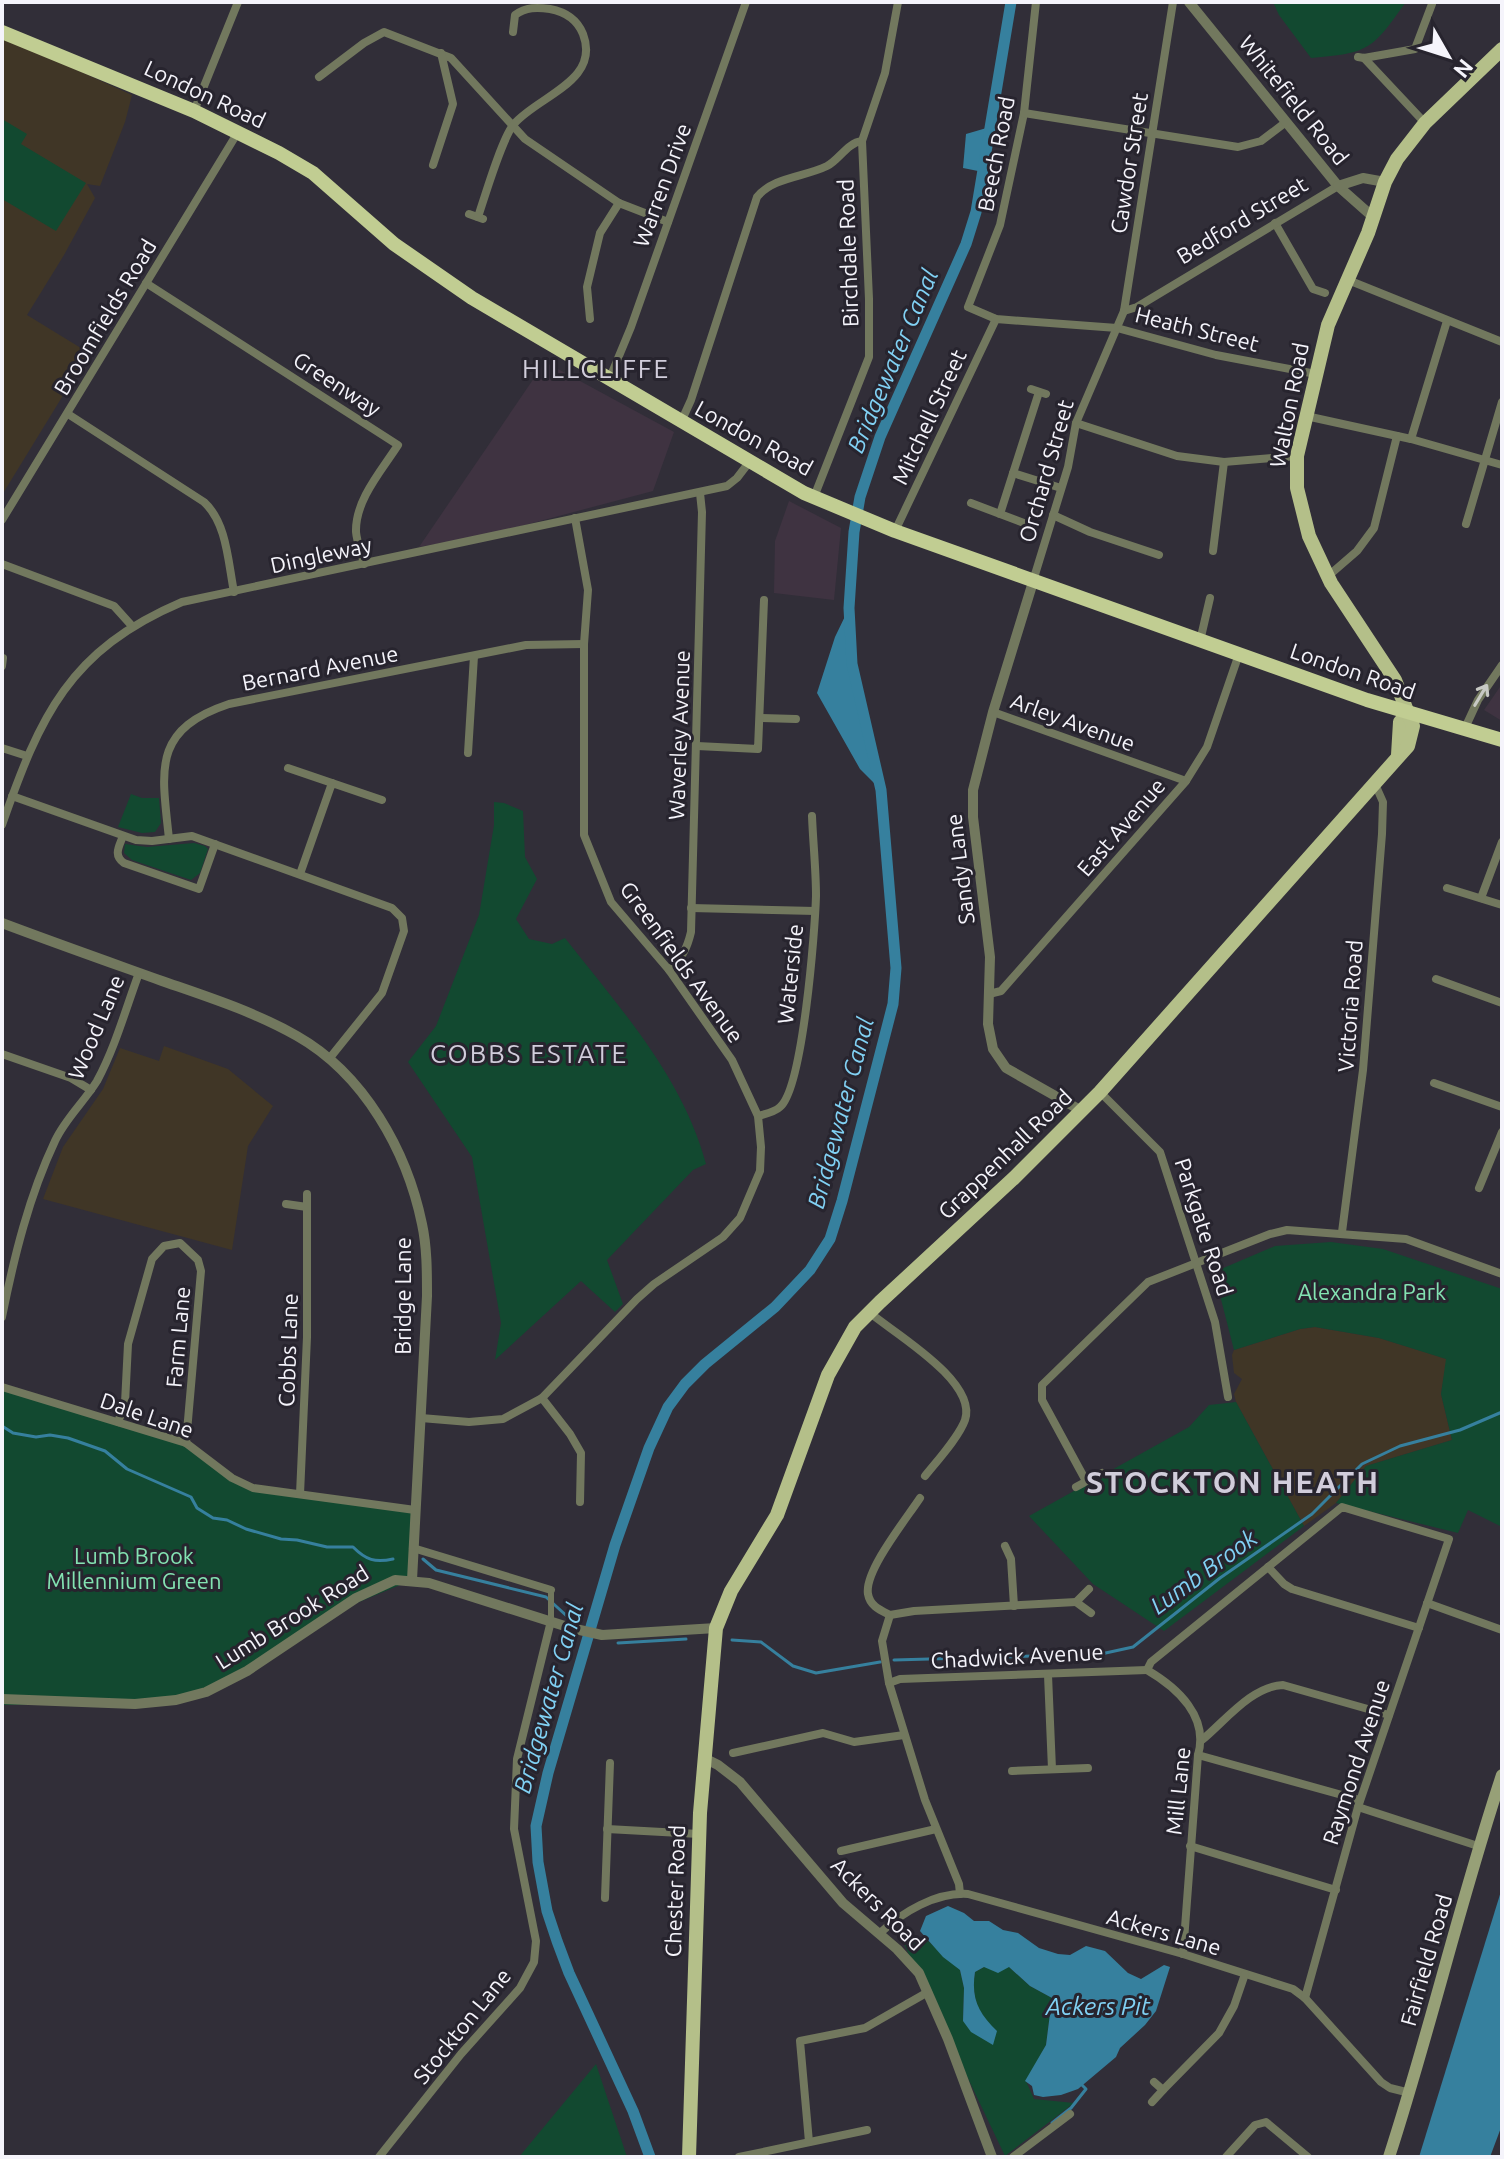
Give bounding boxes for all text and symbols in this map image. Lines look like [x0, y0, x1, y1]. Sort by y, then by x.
north arrow [1408, 16, 1488, 96]
street label: Whitefield Road [1235, 30, 1354, 169]
street label: London Road [141, 55, 270, 132]
text: N [1449, 55, 1479, 83]
street label: Cawdor Street [1105, 90, 1152, 235]
street label: Beech Road [972, 94, 1019, 214]
street label: Warren Drive [628, 120, 695, 250]
street label: Bedford Street [1172, 171, 1312, 268]
street label: Birchdale Road [832, 178, 863, 328]
street label: Broomfields Road [48, 235, 161, 399]
water label: Bridgewater Canal [842, 265, 943, 457]
street label: Heath Street [1133, 301, 1262, 356]
street label: Walton Road [1264, 340, 1313, 470]
street label: Mitchell Street [886, 345, 971, 488]
street label: Greenway [289, 346, 386, 421]
district label: HILLCLIFFE [522, 354, 670, 383]
street label: London Road [691, 395, 817, 480]
street label: Orchard Street [1013, 396, 1078, 545]
street label: Dingleway [268, 532, 374, 577]
street label: London Road [1287, 637, 1419, 704]
street label: Bernard Avenue [240, 640, 400, 695]
street label: Waverley Avenue [663, 650, 694, 820]
one-way arrow [1474, 684, 1490, 707]
street label: Arley Avenue [1008, 687, 1139, 756]
street label: East Avenue [1072, 773, 1170, 881]
street label: Sandy Lane [940, 812, 979, 926]
street label: Greenfields Avenue [616, 876, 749, 1047]
street label: Waterside [772, 923, 807, 1025]
street label: Victoria Road [1332, 939, 1367, 1073]
street label: Wood Lane [62, 971, 129, 1083]
water label: Bridgewater Canal [802, 1014, 879, 1211]
district label: COBBS ESTATE [430, 1039, 628, 1068]
street label: Grappenhall Road [933, 1084, 1077, 1224]
street label: Parkgate Road [1170, 1155, 1239, 1299]
street label: Bridge Lane [390, 1237, 415, 1355]
park label: Alexandra Park [1298, 1279, 1446, 1304]
street label: Farm Lane [161, 1285, 194, 1389]
street label: Cobbs Lane [273, 1293, 302, 1407]
street label: Dale Lane [97, 1387, 197, 1442]
district label: STOCKTON HEATH [1086, 1465, 1380, 1499]
water label: Lumb Brook [1145, 1524, 1263, 1619]
park label: Lumb Brook Millennium Green [47, 1543, 221, 1593]
street label: Lumb Brook Road [211, 1559, 373, 1674]
water label: Bridgewater Canal [508, 1599, 589, 1796]
street label: Chadwick Avenue [930, 1638, 1104, 1673]
street label: Raymond Avenue [1317, 1676, 1394, 1847]
street label: Mill Lane [1160, 1746, 1195, 1836]
street label: Chester Road [660, 1824, 689, 1958]
street label: Ackers Road [827, 1852, 930, 1955]
street label: Fairfield Road [1395, 1891, 1456, 2029]
street label: Ackers Lane [1104, 1903, 1224, 1960]
street label: Stockton Lane [408, 1963, 516, 2088]
water label: Ackers Pit [1045, 1993, 1151, 2020]

